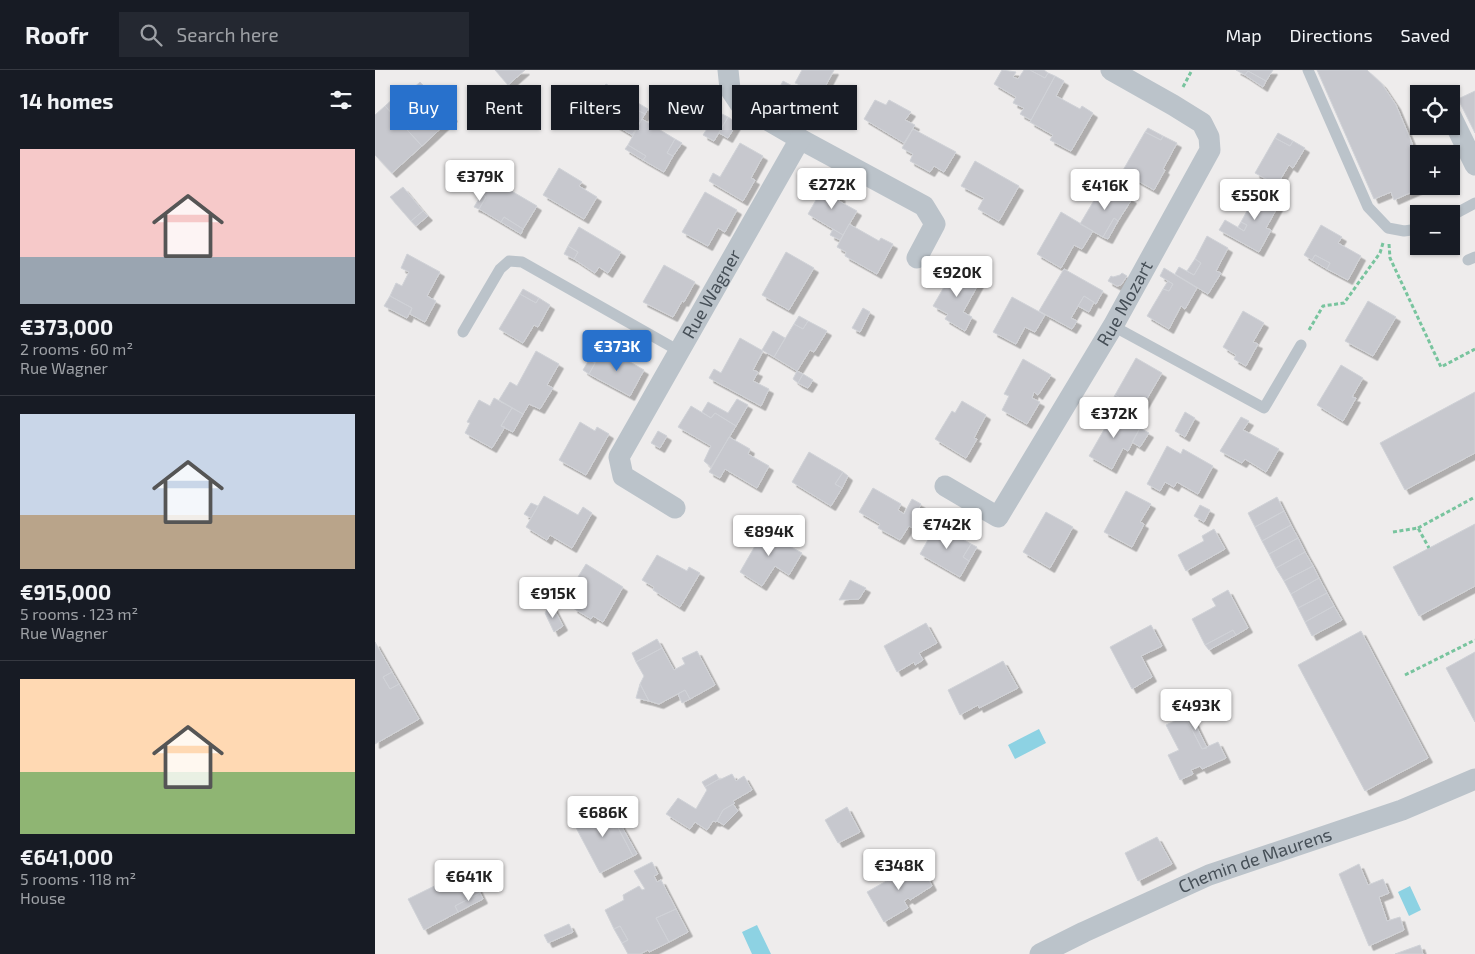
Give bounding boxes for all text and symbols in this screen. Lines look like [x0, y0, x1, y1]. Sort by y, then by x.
search box [119, 12, 469, 57]
text: Roofr [25, 20, 89, 49]
icon: search [137, 21, 165, 49]
text: Search here [177, 23, 279, 46]
text: Map [1225, 24, 1262, 46]
text: Directions [1290, 24, 1373, 46]
text: Saved [1401, 24, 1450, 46]
chip: Buy [390, 85, 457, 130]
chip: Rent [467, 85, 541, 130]
chip: Filters [551, 85, 639, 130]
chip: New [649, 85, 722, 130]
chip: Apartment [732, 85, 857, 130]
map controls [1410, 85, 1460, 255]
button: locate [1410, 85, 1460, 135]
icon: filters [327, 86, 355, 114]
text: 14 homes [20, 88, 114, 113]
button: + [1410, 145, 1460, 195]
pin: €379K [445, 160, 515, 202]
text: €379K [456, 166, 504, 185]
pin: €272K [797, 168, 867, 210]
pin: €416K [1070, 168, 1140, 211]
text: €272K [808, 174, 856, 193]
text: €416K [1082, 175, 1128, 194]
pin: €550K [1220, 178, 1290, 221]
icon: home [143, 181, 233, 271]
text: €550K [1231, 185, 1279, 204]
button: − [1410, 205, 1460, 255]
street label: Rue Wagner [677, 245, 745, 342]
pin: €920K [922, 256, 992, 298]
street label: Rue Mozart [1092, 256, 1157, 350]
text: €920K [932, 262, 982, 281]
text: €373,000 [20, 314, 113, 339]
pin: €373K [582, 330, 652, 372]
text: €373K [593, 336, 641, 355]
text: 2 rooms · 60 m² [20, 339, 133, 358]
text: Rue Wagner [20, 358, 108, 377]
pin: €372K [1079, 396, 1149, 439]
text: €372K [1090, 403, 1138, 422]
icon: home [143, 447, 233, 537]
pin: €742K [912, 508, 982, 550]
pin: €894K [734, 514, 804, 557]
text: €742K [923, 514, 971, 533]
text: €894K [744, 521, 794, 540]
pin: €915K [518, 576, 588, 619]
text: €915,000 [20, 579, 111, 604]
text: €915K [530, 583, 576, 602]
text: 5 rooms · 123 m² [20, 604, 138, 623]
text: Rue Wagner [20, 623, 108, 642]
pin: €493K [1161, 688, 1231, 731]
text: €493K [1171, 695, 1221, 714]
icon: home [143, 712, 233, 802]
pin: €686K [568, 796, 638, 838]
text: €686K [578, 802, 628, 821]
street label: Chemin de Maurens [1175, 822, 1335, 897]
text: €641,000 [20, 844, 113, 869]
pin: €348K [864, 848, 934, 891]
text: €348K [874, 855, 924, 874]
pin: €641K [434, 860, 504, 902]
text: €641K [446, 866, 492, 885]
text: 5 rooms · 118 m² [20, 869, 136, 888]
text: House [20, 888, 66, 907]

